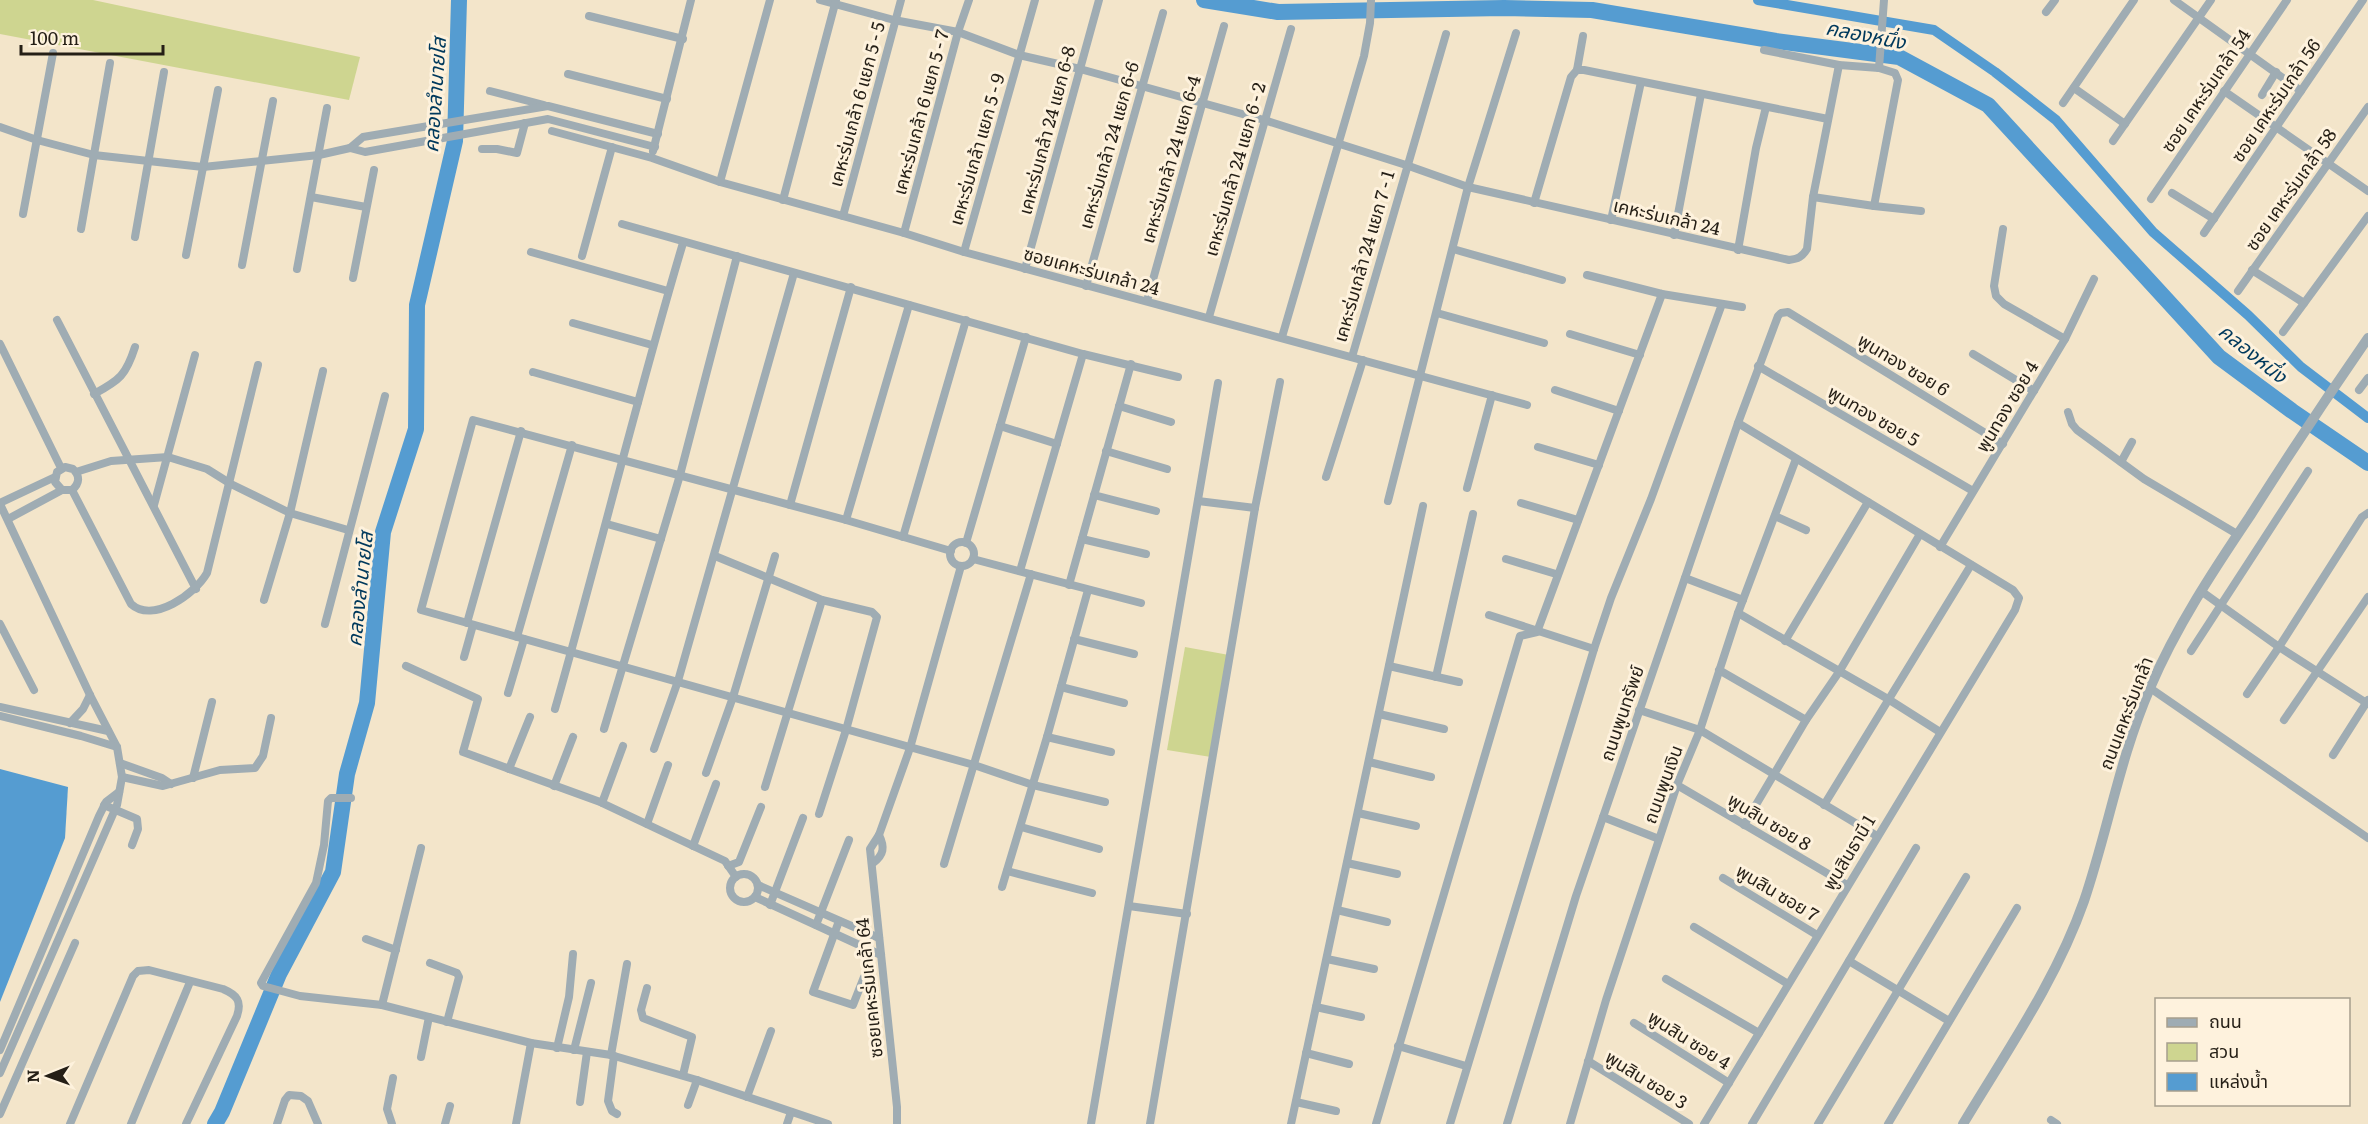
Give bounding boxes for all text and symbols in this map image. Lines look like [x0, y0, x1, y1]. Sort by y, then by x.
water label: คลองหนึ่ง [1824, 11, 1910, 56]
scale bar [21, 18, 164, 56]
street label: เคหะร่มเกล้า 6 แยก 5 - 5 [821, 18, 891, 190]
street label: ซอย เคหะร่มเกล้า 54 [2154, 23, 2256, 157]
text: 100 m [30, 24, 79, 51]
street label: เคหะร่มเกล้า 6 แยก 5 - 7 [885, 26, 955, 198]
street label: ซอย เคหะร่มเกล้า 56 [2224, 33, 2326, 167]
water label: คลองลำนายโส [414, 34, 452, 153]
street label: เคหะร่มเกล้า 24 แยก 6-8 [1011, 43, 1081, 217]
street label: เคหะร่มเกล้า 24 แยก 6-6 [1071, 58, 1145, 232]
street label: เคหะร่มเกล้า แยก 5 - 9 [941, 70, 1011, 228]
street label: เคหะร่มเกล้า 24 แยก 6-4 [1133, 72, 1207, 246]
street label: เคหะร่มเกล้า 24 แยก 6 - 2 [1196, 79, 1272, 259]
street label: ซอย เคหะร่มเกล้า 58 [2238, 122, 2342, 256]
street label: เคหะร่มเกล้า 24 แยก 7 - 1 [1326, 167, 1400, 345]
street label: เคหะร่มเกล้า 24 [1611, 191, 1723, 241]
street label: ซอยเคหะร่มเกล้า 24 [1021, 239, 1163, 301]
water label: คลองหนึ่ง [2213, 315, 2296, 390]
street label: พูนทอง ซอย 6 [1853, 326, 1955, 402]
street label: พูนทอง ซอย 4 [1968, 355, 2044, 457]
street label: พูนทอง ซอย 5 [1823, 378, 1925, 452]
water label: คลองลำนายโส [337, 528, 379, 648]
street label: ถนนเคหะร่มเกล้า [2091, 652, 2159, 774]
street label: ถนนพูนทรัพย์ [1592, 661, 1650, 764]
street label: ถนนพูนเงิน [1635, 741, 1689, 827]
street label: พูนสิน ซอย 8 [1723, 785, 1817, 857]
street label: พูนสินธานี 1 [1815, 809, 1881, 895]
street label: พูนสิน ซอย 7 [1732, 857, 1824, 927]
street label: ซอยเคหะร่มเกล้า 64 [847, 917, 889, 1059]
legend [2155, 998, 2350, 1106]
street label: พูนสิน ซอย 4 [1643, 1003, 1737, 1075]
text: ถนน [2209, 1007, 2242, 1034]
text: สวน [2209, 1037, 2239, 1064]
street label: พูนสิน ซอย 3 [1600, 1043, 1694, 1115]
north arrow [18, 1046, 78, 1106]
text: แหล่งน้ำ [2209, 1067, 2268, 1094]
text: N [20, 1069, 44, 1083]

